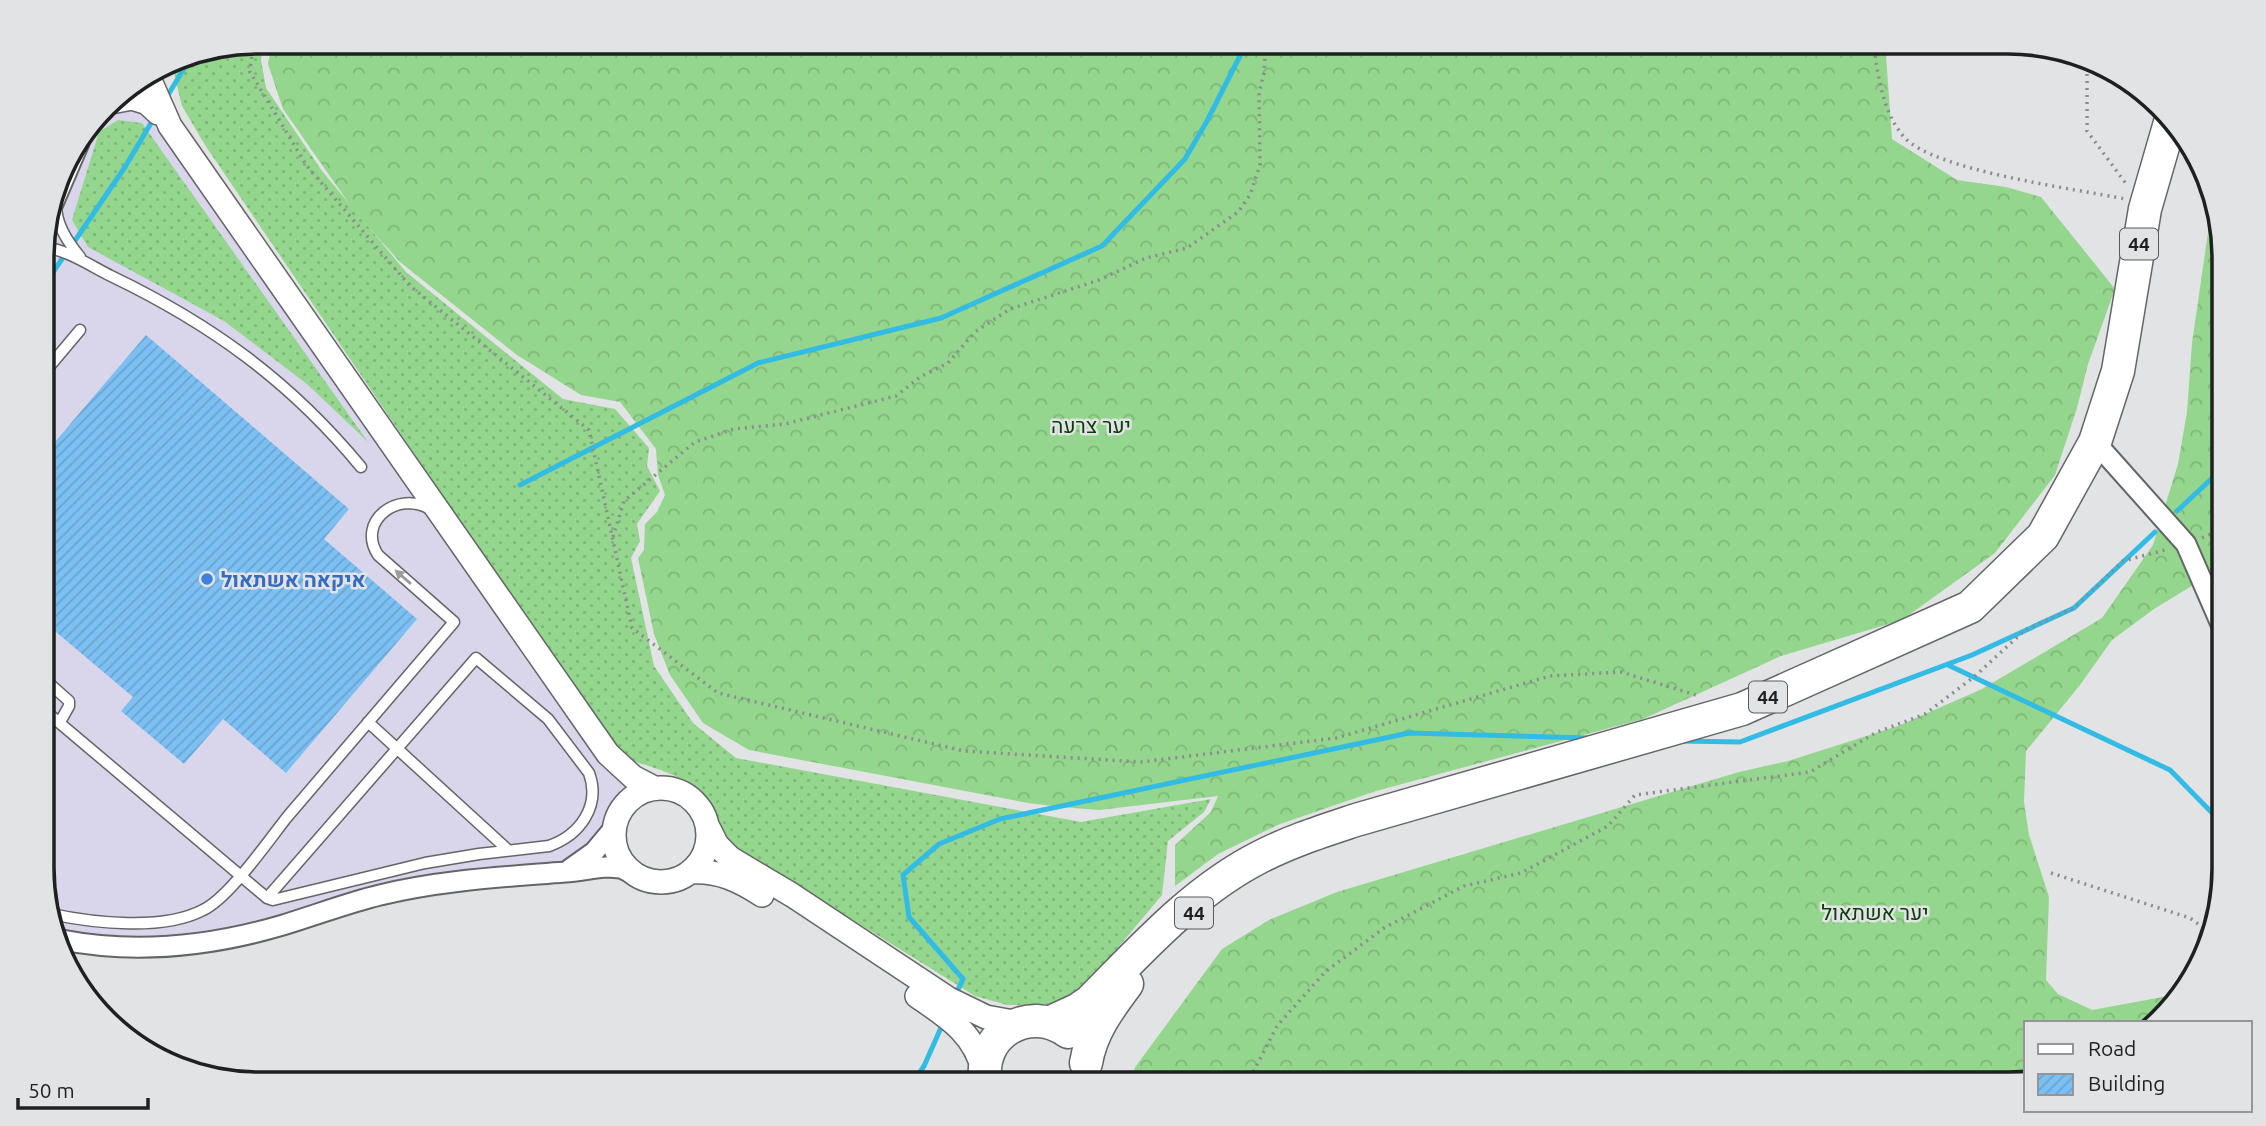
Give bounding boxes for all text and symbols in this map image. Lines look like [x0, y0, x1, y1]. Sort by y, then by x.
road number: 44 [2120, 228, 2158, 260]
park label: יער צרעה [1051, 413, 1131, 437]
place label: איקאה אשתאול [221, 567, 366, 591]
one-way arrow [394, 569, 412, 585]
marker: איקאה אשתאול [199, 571, 215, 587]
road number: 44 [1749, 682, 1787, 712]
road number: 44 [1175, 897, 1213, 928]
park label: יער אשתאול [1821, 900, 1929, 924]
legend [2024, 1021, 2252, 1112]
text: Road [2088, 1036, 2136, 1060]
scale bar [18, 1066, 147, 1110]
text: Building [2088, 1071, 2165, 1095]
text: 50 m [28, 1078, 75, 1102]

